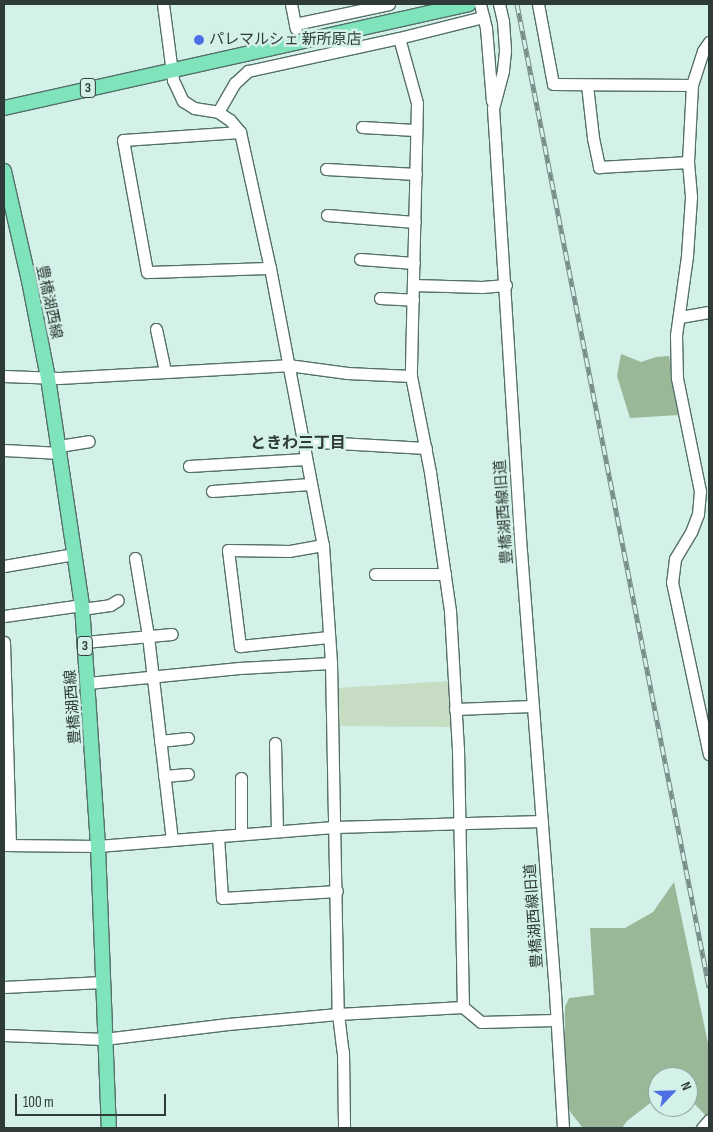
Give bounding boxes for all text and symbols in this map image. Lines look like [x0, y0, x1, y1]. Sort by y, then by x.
place label: パレマルシェ 新所原店 [209, 31, 361, 49]
marker: パレマルシェ 新所原店 [193, 34, 205, 46]
road number: 3 [79, 76, 97, 100]
street label: 豊橋湖西線 [32, 263, 66, 341]
district label: ときわ三丁目 [250, 434, 346, 454]
street label: 豊橋湖西線旧道 [491, 459, 517, 565]
road number: 3 [76, 634, 94, 658]
street label: 豊橋湖西線 [61, 669, 85, 745]
street label: 豊橋湖西線旧道 [521, 863, 547, 969]
north arrow [648, 1067, 698, 1117]
text: N [677, 1079, 696, 1093]
scale bar [18, 1084, 169, 1116]
text: 100 m [23, 1093, 54, 1112]

